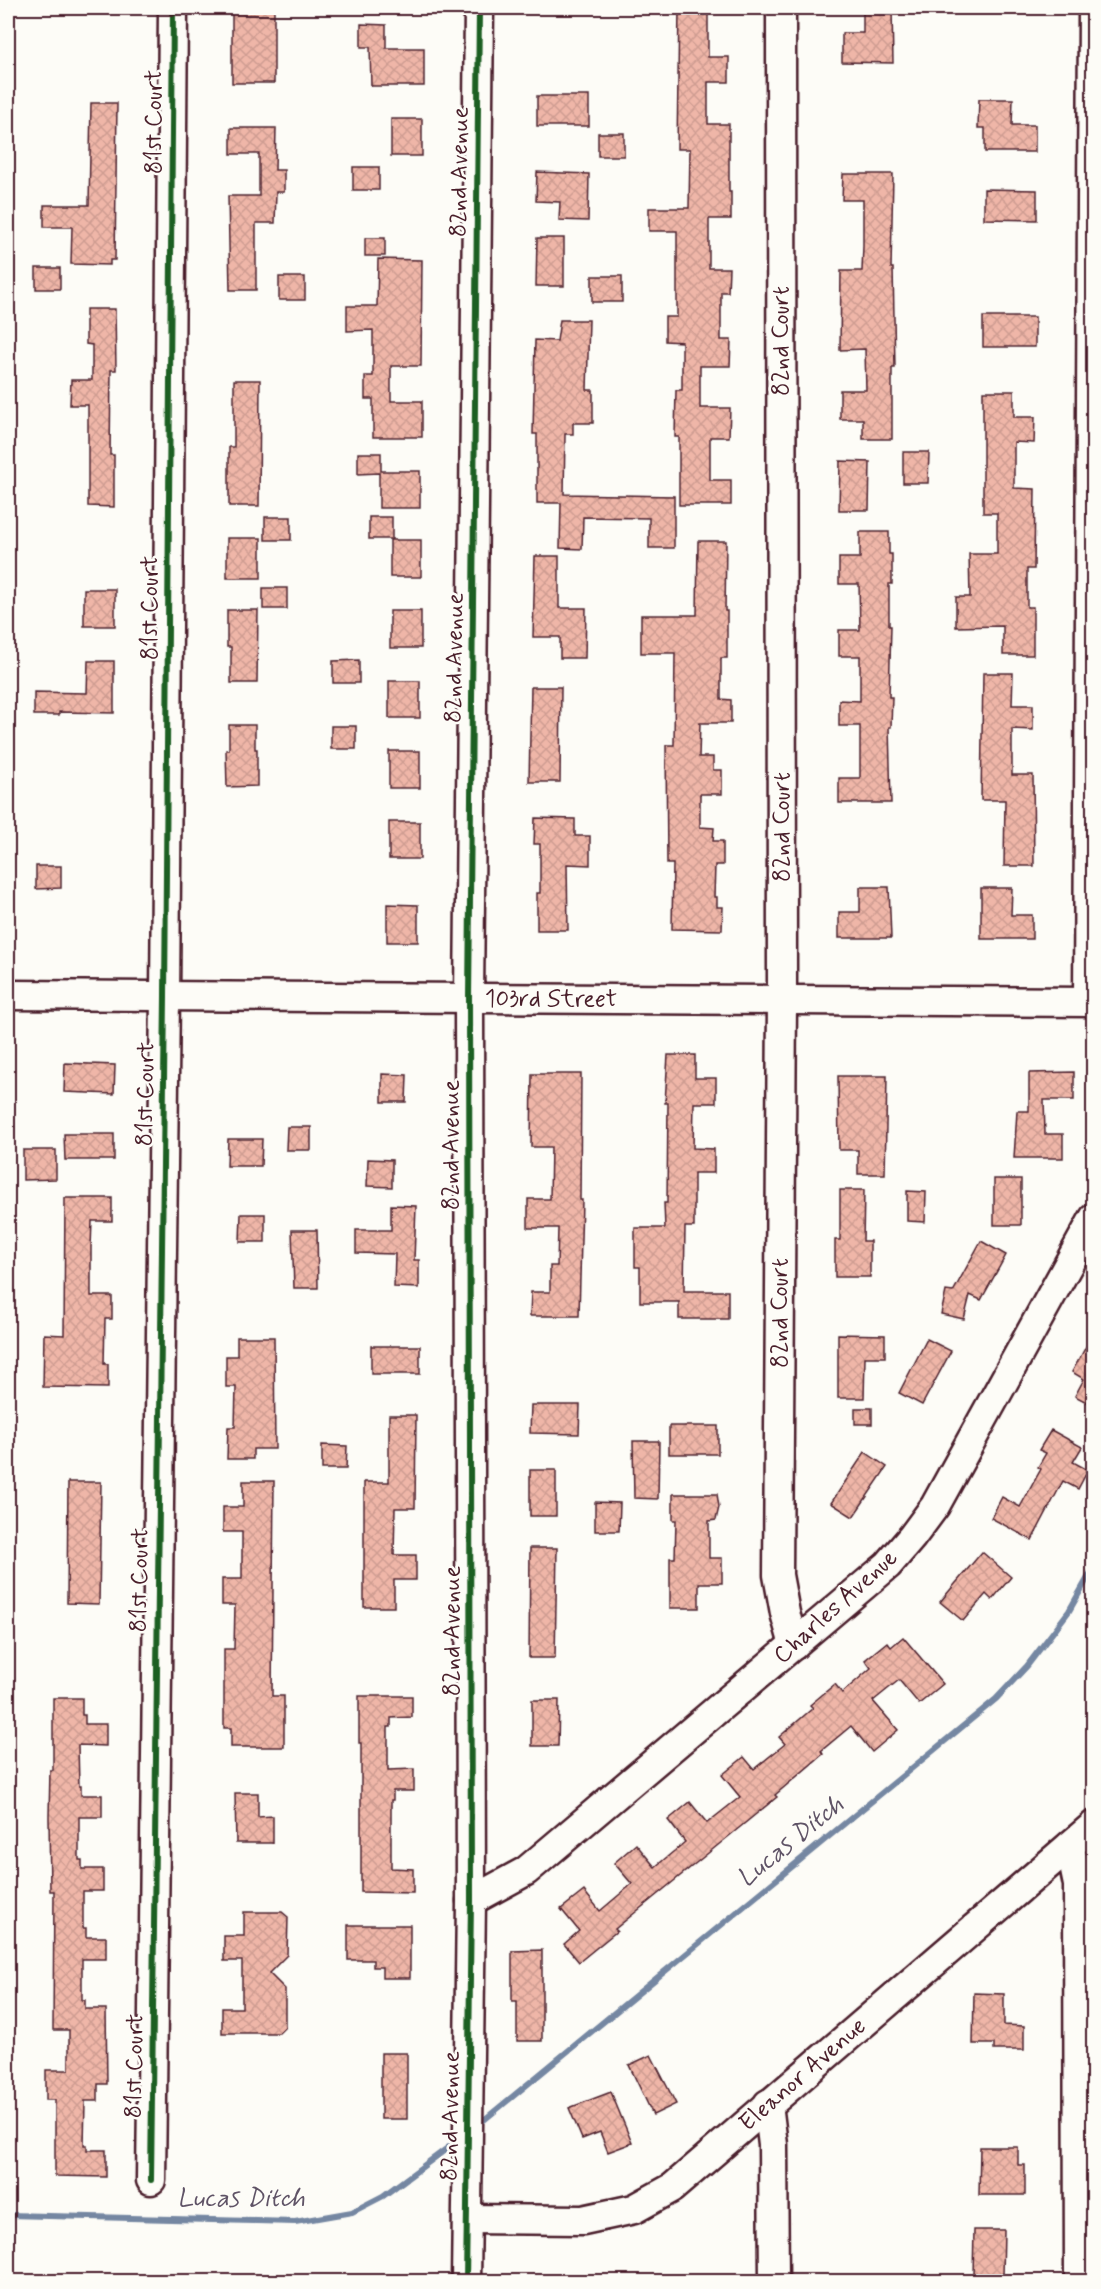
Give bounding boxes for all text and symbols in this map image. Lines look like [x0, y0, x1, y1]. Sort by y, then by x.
street label: 81st Court [139, 70, 170, 174]
street label: 82nd Avenue [443, 106, 477, 238]
street label: 82nd Court [766, 286, 797, 396]
street label: 81st Court [135, 556, 166, 660]
street label: 82nd Avenue [438, 592, 472, 724]
street label: 82nd Court [767, 772, 798, 882]
street label: 103rd Street [485, 984, 617, 1015]
street label: 81st Court [130, 1041, 162, 1147]
street label: 82nd Avenue [436, 1080, 467, 1210]
street label: 82nd Court [765, 1258, 796, 1368]
street label: 81st Court [124, 1527, 156, 1633]
street label: Charles Avenue [767, 1543, 905, 1671]
street label: 82nd Avenue [437, 1566, 468, 1696]
water label: Lucas Ditch [731, 1789, 851, 1895]
street label: Eleanor Avenue [733, 2011, 873, 2139]
street label: 81st Court [119, 2013, 151, 2119]
street label: 82nd Avenue [434, 2050, 468, 2182]
water label: Lucas Ditch [177, 2182, 305, 2216]

